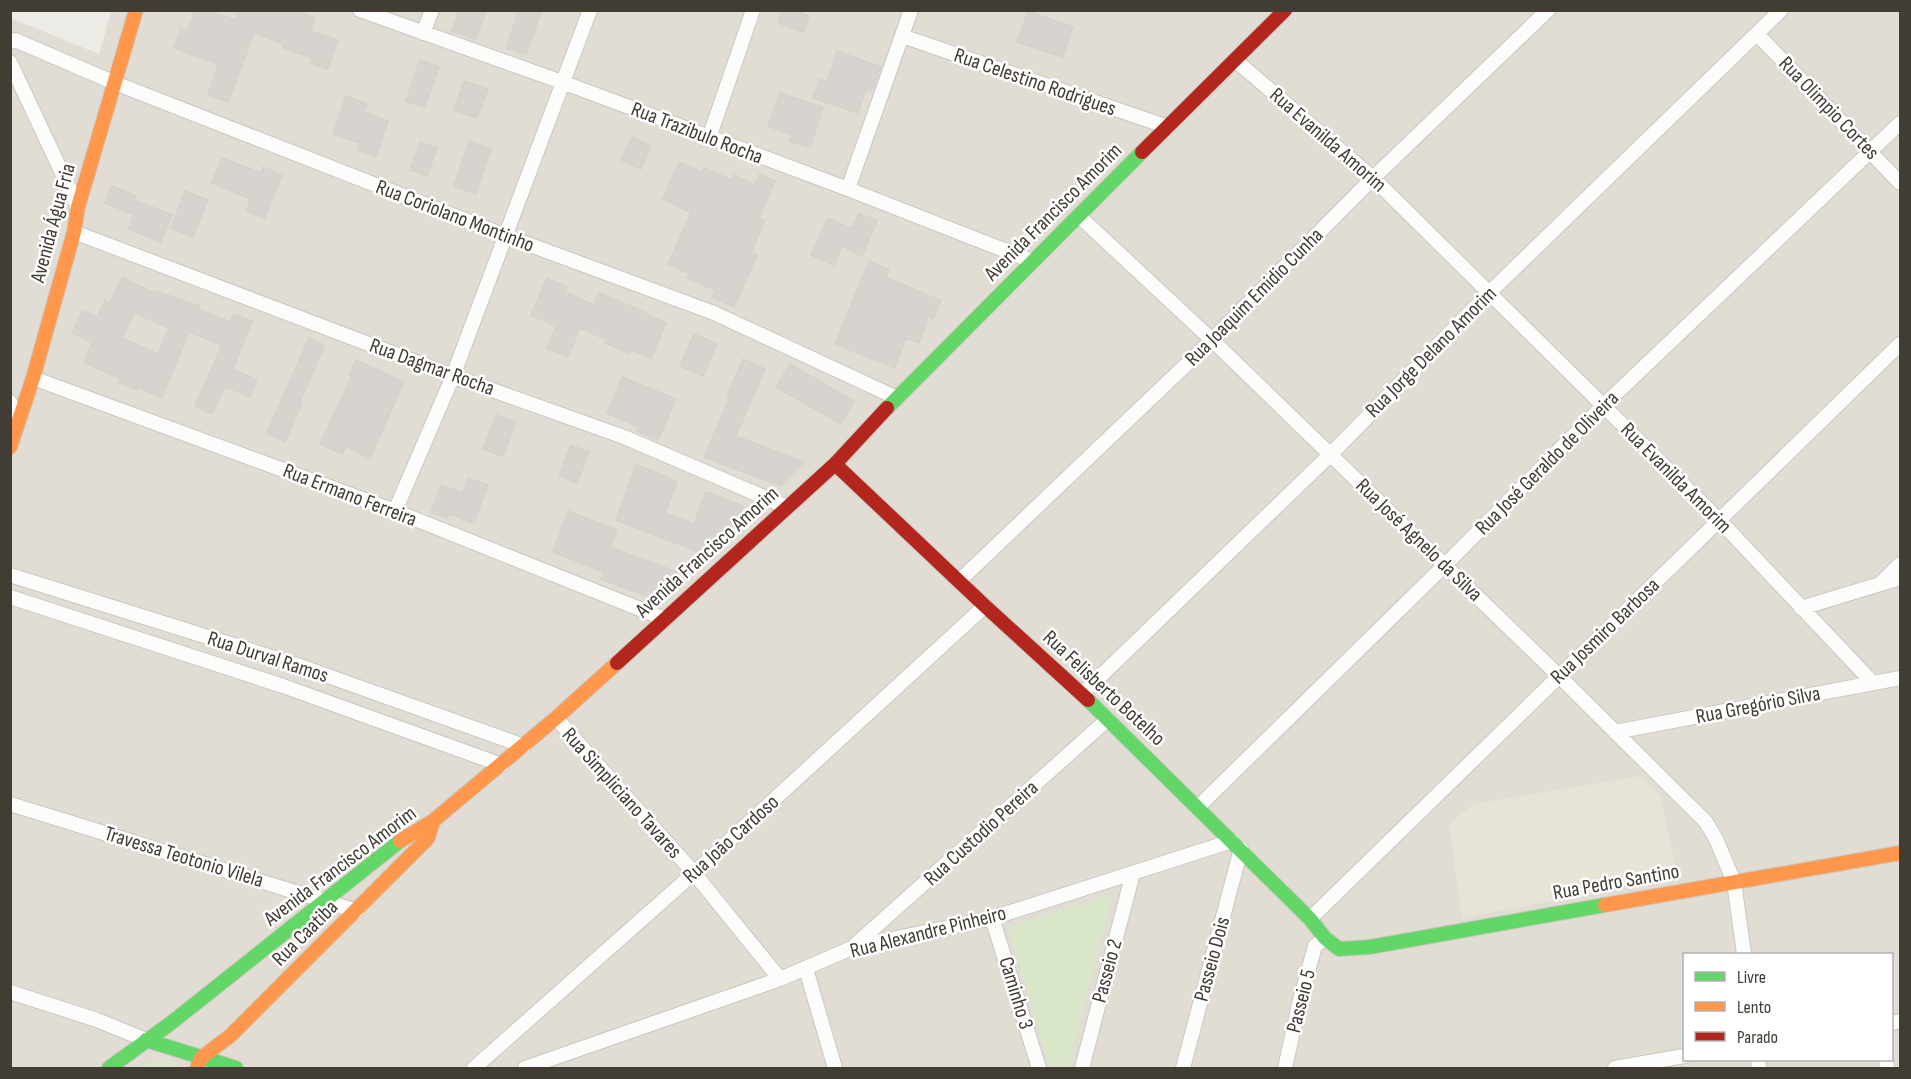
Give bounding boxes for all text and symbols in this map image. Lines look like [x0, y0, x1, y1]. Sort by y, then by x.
street label: Rua Celestino Rodrigues [951, 43, 1119, 121]
street label: Rua Olimpio Cortes [1774, 51, 1884, 165]
street label: Rua Evanilda Amorim [1265, 83, 1391, 197]
street label: Rua Trazibulo Rocha [628, 96, 766, 170]
street label: Avenida Francisco Amorim [978, 138, 1127, 287]
street label: Avenida Água Fria [25, 161, 81, 286]
street label: Rua Coriolano Montinho [372, 174, 538, 258]
street label: Rua Joaquim Emidio Cunha [1180, 223, 1328, 371]
street label: Rua Jorge Delano Amorim [1360, 281, 1502, 423]
street label: Rua Dagmar Rocha [366, 333, 498, 401]
street label: Rua José Geraldo de Oliveira [1470, 386, 1624, 540]
street label: Rua Evanilda Amorim [1615, 417, 1737, 539]
street label: Rua Ermano Ferreira [280, 458, 420, 532]
street label: Rua José Agnelo da Silva [1351, 473, 1487, 607]
street label: Avenida Francisco Amorim [629, 481, 784, 624]
street label: Rua Josmiro Barbosa [1545, 573, 1665, 689]
street label: Rua Felisberto Botelho [1038, 625, 1170, 751]
street label: Rua Durval Ramos [204, 626, 332, 688]
street label: Rua Gregório Silva [1694, 681, 1822, 729]
street label: Rua Simpliciano Tavares [557, 722, 687, 864]
street label: Rua Custodio Pereira [919, 775, 1043, 891]
street label: Rua João Cardoso [678, 789, 784, 889]
street label: Avenida Francisco Amorim [258, 801, 421, 932]
street label: Travessa Teotonio Vilela [101, 821, 267, 893]
street label: Rua Pedro Santino [1551, 859, 1681, 905]
street label: Rua Caatiba [267, 895, 343, 971]
street label: Rua Alexandre Pinheiro [847, 901, 1009, 963]
street label: Passeio Dois [1189, 914, 1235, 1004]
street label: Passeio 2 [1087, 937, 1127, 1005]
legend [1683, 953, 1893, 1061]
street label: Caminho 3 [993, 954, 1039, 1032]
street label: Passeio 5 [1281, 967, 1321, 1035]
text: Livre [1737, 967, 1766, 988]
text: Lento [1737, 997, 1771, 1018]
text: Parado [1737, 1027, 1778, 1048]

